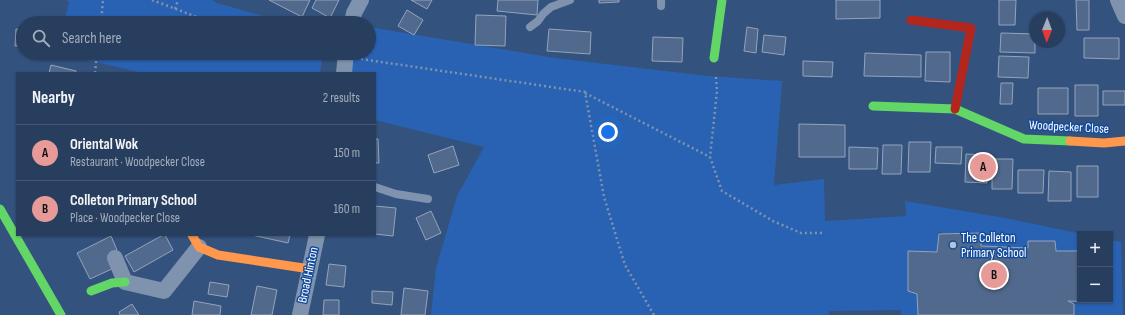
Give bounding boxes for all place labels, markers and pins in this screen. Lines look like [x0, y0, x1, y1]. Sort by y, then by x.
pin: A [970, 152, 996, 182]
place label: The Colleton Primary School [961, 230, 1026, 261]
marker: The Colleton Primary School [948, 240, 958, 250]
pin: B [981, 260, 1007, 290]

